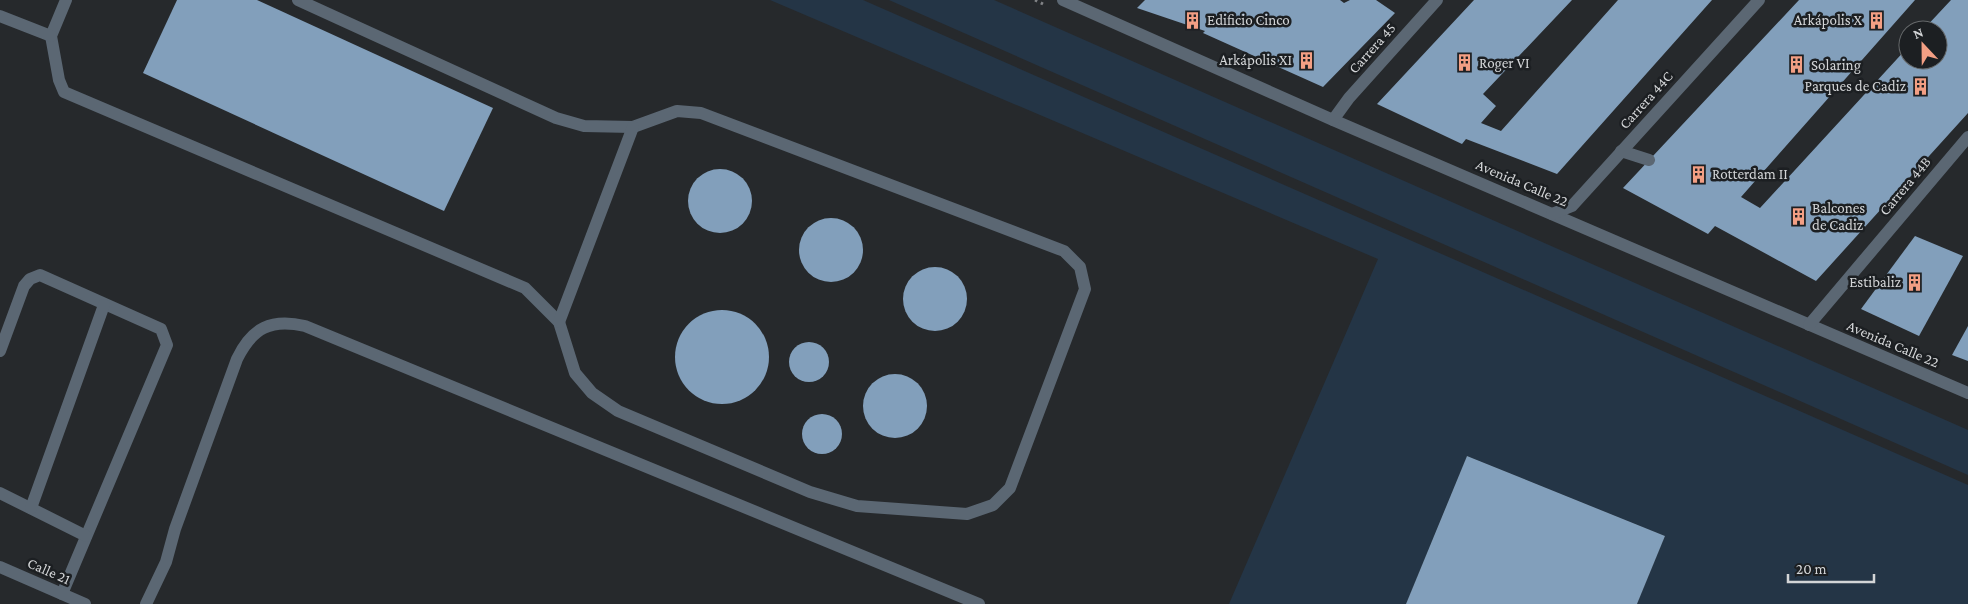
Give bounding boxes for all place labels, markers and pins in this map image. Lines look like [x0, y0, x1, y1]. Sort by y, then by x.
building icon: Edificio Cinco [1183, 10, 1203, 30]
building icon: Arkápolis X [1866, 10, 1886, 30]
place label: Edificio Cinco [1207, 12, 1290, 28]
place label: Arkápolis X [1794, 12, 1862, 29]
building icon: Arkápolis XI [1296, 50, 1316, 70]
place label: Arkápolis XI [1219, 52, 1292, 69]
building icon: Roger VI [1455, 53, 1475, 73]
place label: Roger VI [1479, 55, 1530, 72]
building icon: Solaring [1787, 55, 1807, 75]
place label: Solaring [1811, 57, 1861, 74]
building icon: Parques de Cadiz [1910, 76, 1930, 96]
place label: Parques de Cadiz [1805, 78, 1906, 95]
building icon: Rotterdam II [1688, 164, 1708, 184]
place label: Rotterdam II [1712, 166, 1788, 182]
place label: Balcones de Cadiz [1812, 200, 1865, 233]
building icon: Balcones de Cadiz [1788, 207, 1808, 227]
building icon: Estibaliz [1905, 272, 1925, 292]
place label: Estibaliz [1849, 274, 1901, 290]

